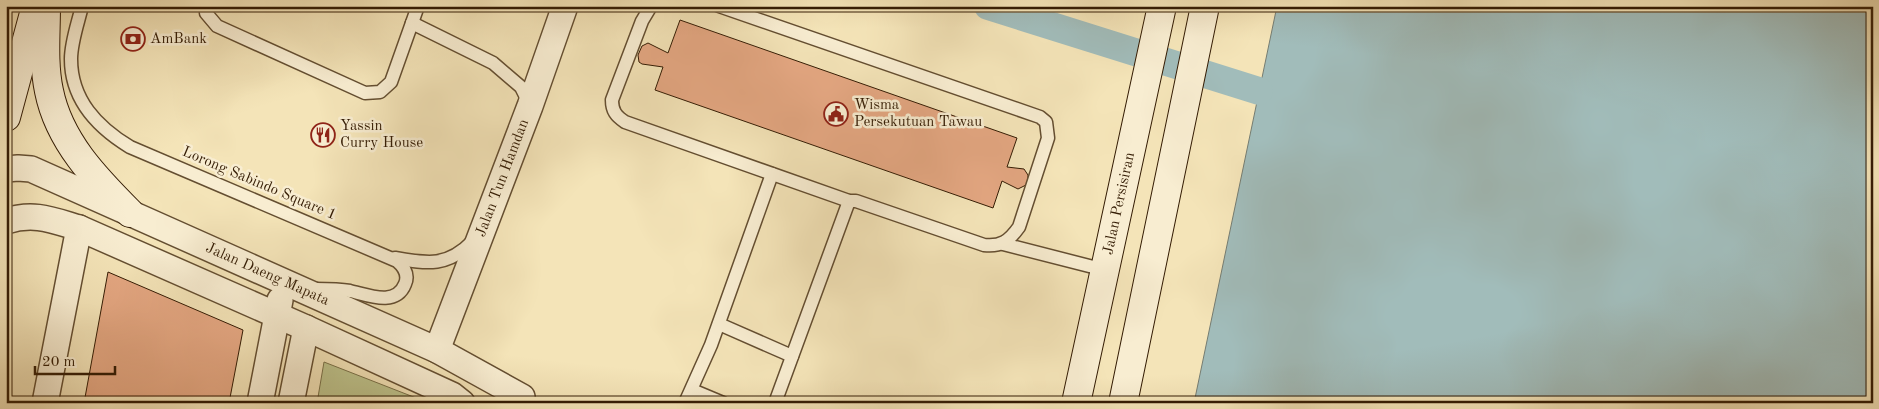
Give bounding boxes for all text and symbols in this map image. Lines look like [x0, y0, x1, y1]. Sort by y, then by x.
bank icon: AmBank [120, 26, 146, 52]
place label: AmBank [150, 32, 207, 47]
place label: Wisma Persekutuan Tawau [854, 98, 982, 130]
public building icon: Wisma Persekutuan Tawau [823, 101, 849, 127]
street label: Jalan Tun Hamdan [473, 117, 532, 239]
place label: Yassin Curry House [340, 119, 423, 151]
restaurant icon: Yassin Curry House [310, 122, 336, 148]
street label: Lorong Sabindo Square 1 [180, 145, 338, 223]
street label: Jalan Persisiran [1101, 151, 1138, 256]
street label: Jalan Daeng Mapata [203, 240, 332, 309]
scale bar [35, 344, 115, 376]
text: 20 m [42, 355, 76, 370]

